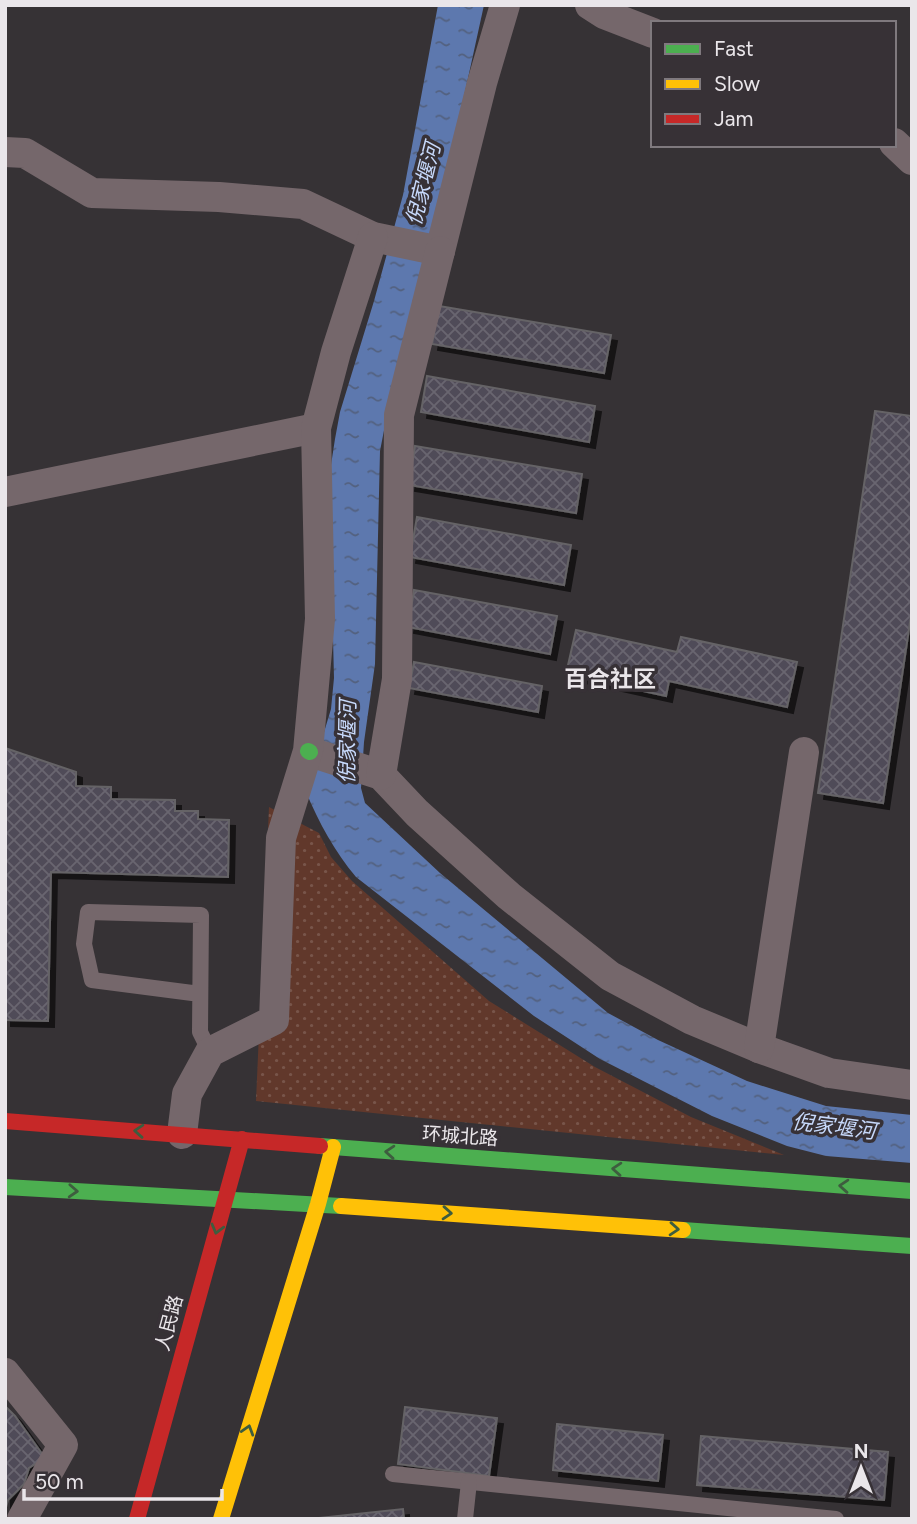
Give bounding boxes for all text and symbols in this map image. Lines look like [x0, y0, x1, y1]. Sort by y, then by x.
legend [651, 21, 896, 147]
text: Fast [714, 36, 754, 61]
text: Slow [714, 71, 760, 96]
text: Jam [714, 106, 753, 131]
water label: 倪家堰河 [401, 136, 446, 228]
district label: 百合社区 [564, 665, 656, 693]
water label: 倪家堰河 [334, 696, 360, 784]
water label: 倪家堰河 [791, 1108, 881, 1144]
street label: 环城北路 [421, 1122, 499, 1150]
one-way arrow [133, 1124, 144, 1139]
one-way arrow [384, 1144, 395, 1159]
one-way arrow [611, 1162, 622, 1177]
one-way arrow [838, 1179, 849, 1194]
one-way arrow [68, 1183, 79, 1198]
one-way arrow [442, 1206, 453, 1221]
one-way arrow [211, 1222, 225, 1234]
one-way arrow [669, 1222, 680, 1237]
street label: 人民路 [151, 1292, 187, 1354]
one-way arrow [240, 1424, 255, 1436]
north arrow [826, 1433, 896, 1503]
text: N [854, 1440, 868, 1463]
scale bar [24, 1458, 222, 1502]
text: 50 m [35, 1469, 84, 1494]

